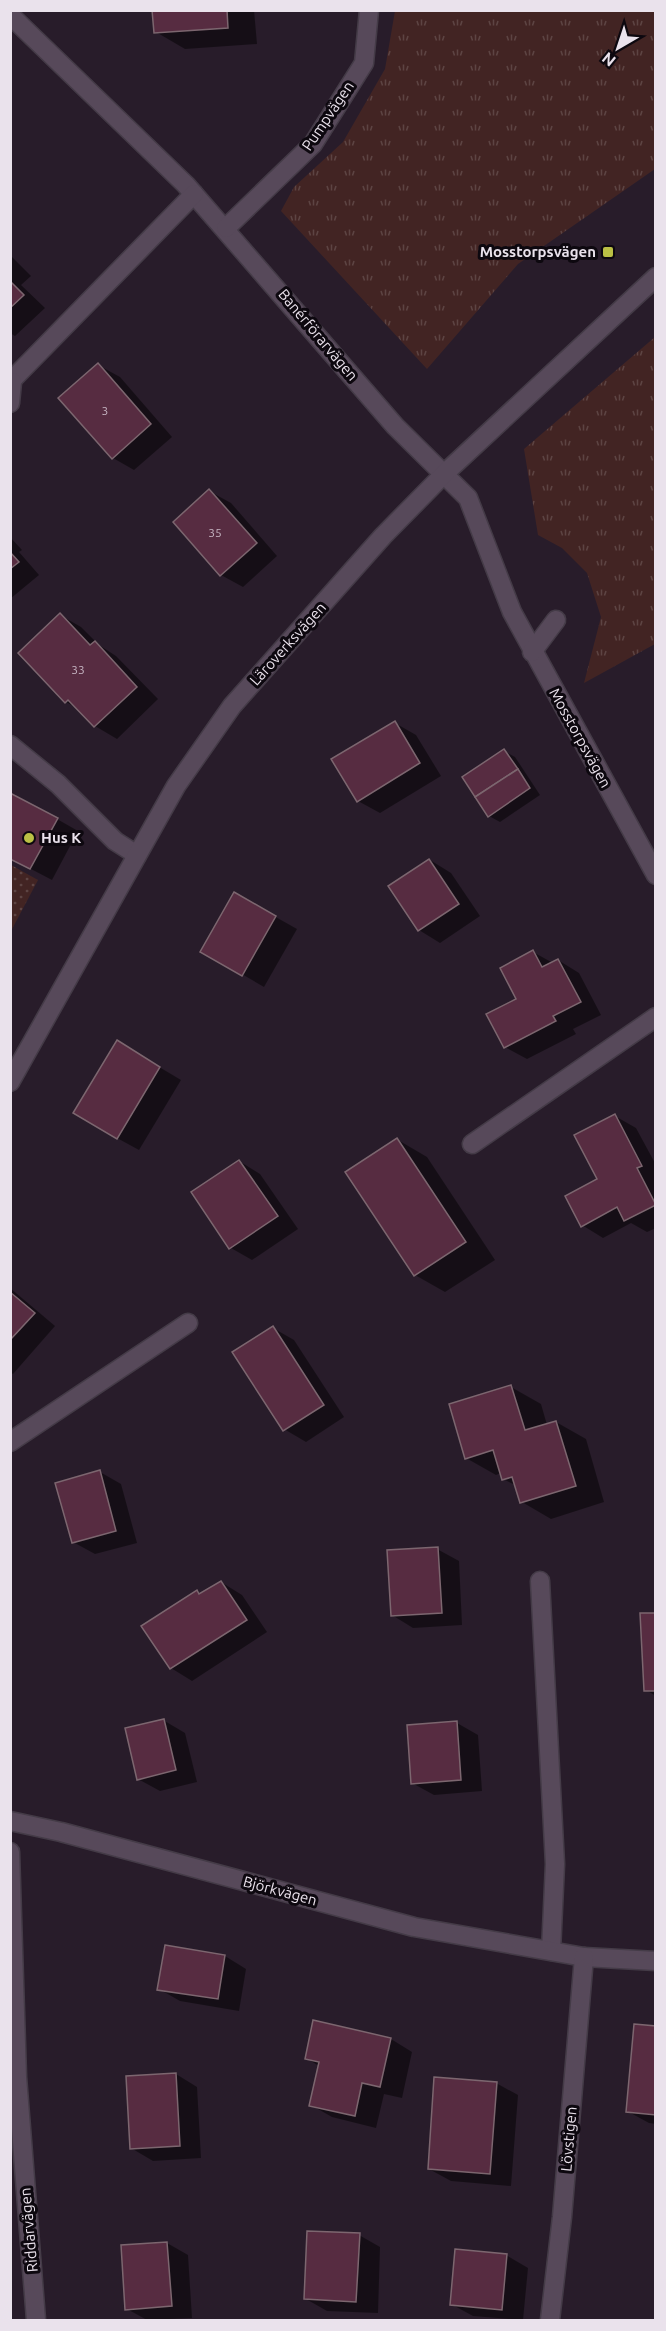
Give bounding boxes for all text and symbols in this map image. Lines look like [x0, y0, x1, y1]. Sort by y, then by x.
north arrow [588, 18, 648, 78]
text: N [598, 49, 619, 70]
street label: Pumpvägen [298, 78, 357, 154]
place label: Mosstorpsvägen [480, 243, 596, 260]
marker: Mosstorpsvägen [601, 245, 615, 259]
street label: Banérförarvägen [275, 286, 362, 384]
house number: 3 [102, 404, 108, 417]
house number: 35 [208, 526, 222, 539]
street label: Läroverksvägen [246, 599, 329, 689]
house number: 33 [71, 663, 85, 676]
street label: Mosstorpsvägen [546, 685, 615, 790]
place label: Hus K [41, 829, 81, 846]
marker: Hus K [22, 831, 36, 845]
street label: Björkvägen [241, 1873, 319, 1909]
street label: Lövstigen [557, 2106, 580, 2172]
street label: Riddarvägen [16, 2187, 41, 2273]

